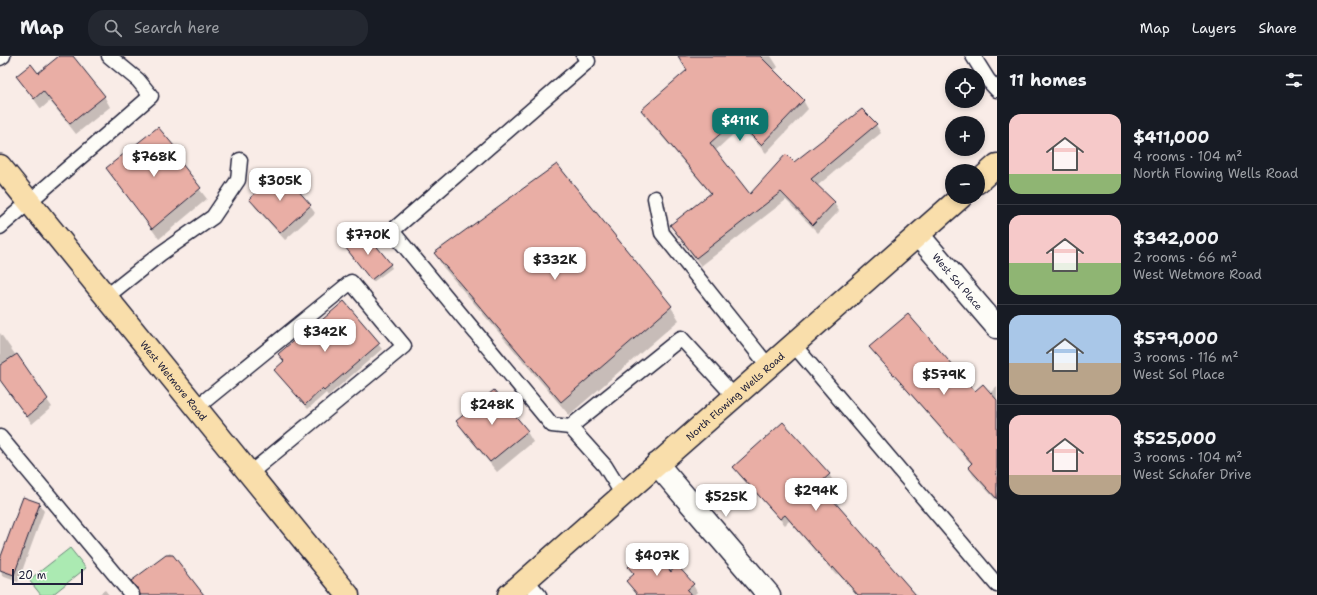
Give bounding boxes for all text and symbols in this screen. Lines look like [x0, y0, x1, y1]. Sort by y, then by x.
search box [88, 10, 368, 46]
text: Map [20, 15, 64, 40]
icon: search [102, 17, 124, 39]
text: Search here [134, 18, 220, 38]
text: Map [1140, 19, 1170, 37]
text: Layers [1192, 19, 1236, 37]
text: Share [1258, 19, 1297, 37]
map controls [945, 68, 985, 204]
button: locate [945, 68, 985, 108]
text: 11 homes [1009, 69, 1087, 91]
icon: filters [1283, 69, 1305, 91]
pin: $411K [712, 108, 768, 142]
text: $411K [721, 112, 759, 129]
button: + [945, 116, 985, 156]
text: $411,000 [1133, 126, 1210, 148]
icon: home [1041, 130, 1089, 178]
pin: $768K [126, 144, 182, 178]
text: $768K [132, 148, 176, 165]
text: 4 rooms · 104 m² [1133, 148, 1242, 165]
button: − [945, 164, 985, 204]
text: North Flowing Wells Road [1133, 165, 1298, 182]
pin: $305K [252, 168, 308, 202]
text: $305K [258, 172, 302, 189]
pin: $770K [340, 222, 396, 256]
text: $770K [346, 226, 390, 243]
text: $342,000 [1133, 227, 1219, 249]
icon: home [1041, 231, 1089, 279]
pin: $332K [527, 247, 583, 281]
text: 2 rooms · 66 m² [1133, 249, 1237, 266]
street label: West Sol Place [930, 250, 986, 313]
text: $332K [533, 251, 577, 268]
text: West Wetmore Road [1133, 266, 1262, 283]
pin: $342K [297, 319, 353, 353]
text: $342K [303, 323, 347, 340]
text: $579,000 [1133, 327, 1218, 349]
icon: home [1041, 331, 1089, 379]
street label: West Wetmore Road [138, 338, 211, 423]
street label: North Flowing Wells Road [683, 349, 787, 443]
text: 3 rooms · 116 m² [1133, 349, 1239, 366]
pin: $579K [916, 362, 972, 396]
text: $579K [922, 366, 966, 383]
text: West Sol Place [1133, 366, 1225, 383]
pin: $248K [464, 392, 520, 426]
text: $248K [470, 396, 514, 413]
text: $525,000 [1133, 427, 1216, 449]
icon: home [1041, 431, 1089, 479]
text: 3 rooms · 104 m² [1133, 449, 1242, 466]
text: West Schafer Drive [1133, 466, 1252, 483]
pin: $294K [788, 478, 844, 512]
text: $294K [794, 482, 838, 499]
pin: $525K [698, 484, 754, 518]
text: $525K [705, 488, 747, 505]
pin: $407K [629, 543, 685, 577]
text: $407K [635, 547, 679, 564]
scale bar [12, 567, 83, 586]
text: 20 m [18, 568, 46, 583]

